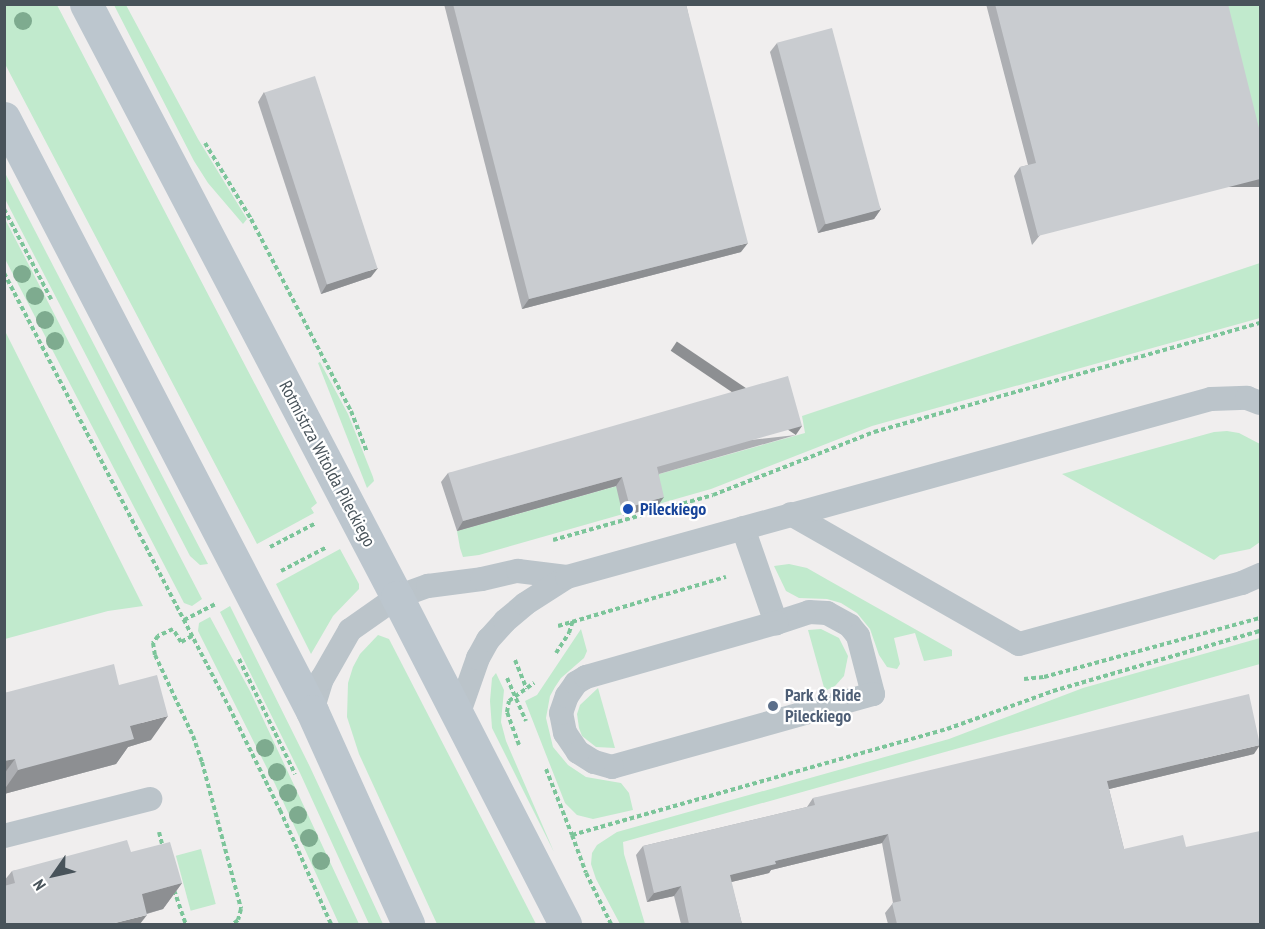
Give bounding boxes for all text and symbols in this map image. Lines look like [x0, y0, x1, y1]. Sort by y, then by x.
street label: Rotmistrza Witolda Pileckiego [274, 377, 380, 551]
place label: Pileckiego [640, 498, 706, 520]
marker: Pileckiego [621, 502, 635, 516]
place label: Park & Ride Pileckiego [785, 685, 862, 728]
marker: Park & Ride Pileckiego [766, 699, 780, 713]
north arrow [24, 845, 84, 905]
text: N [28, 876, 50, 894]

